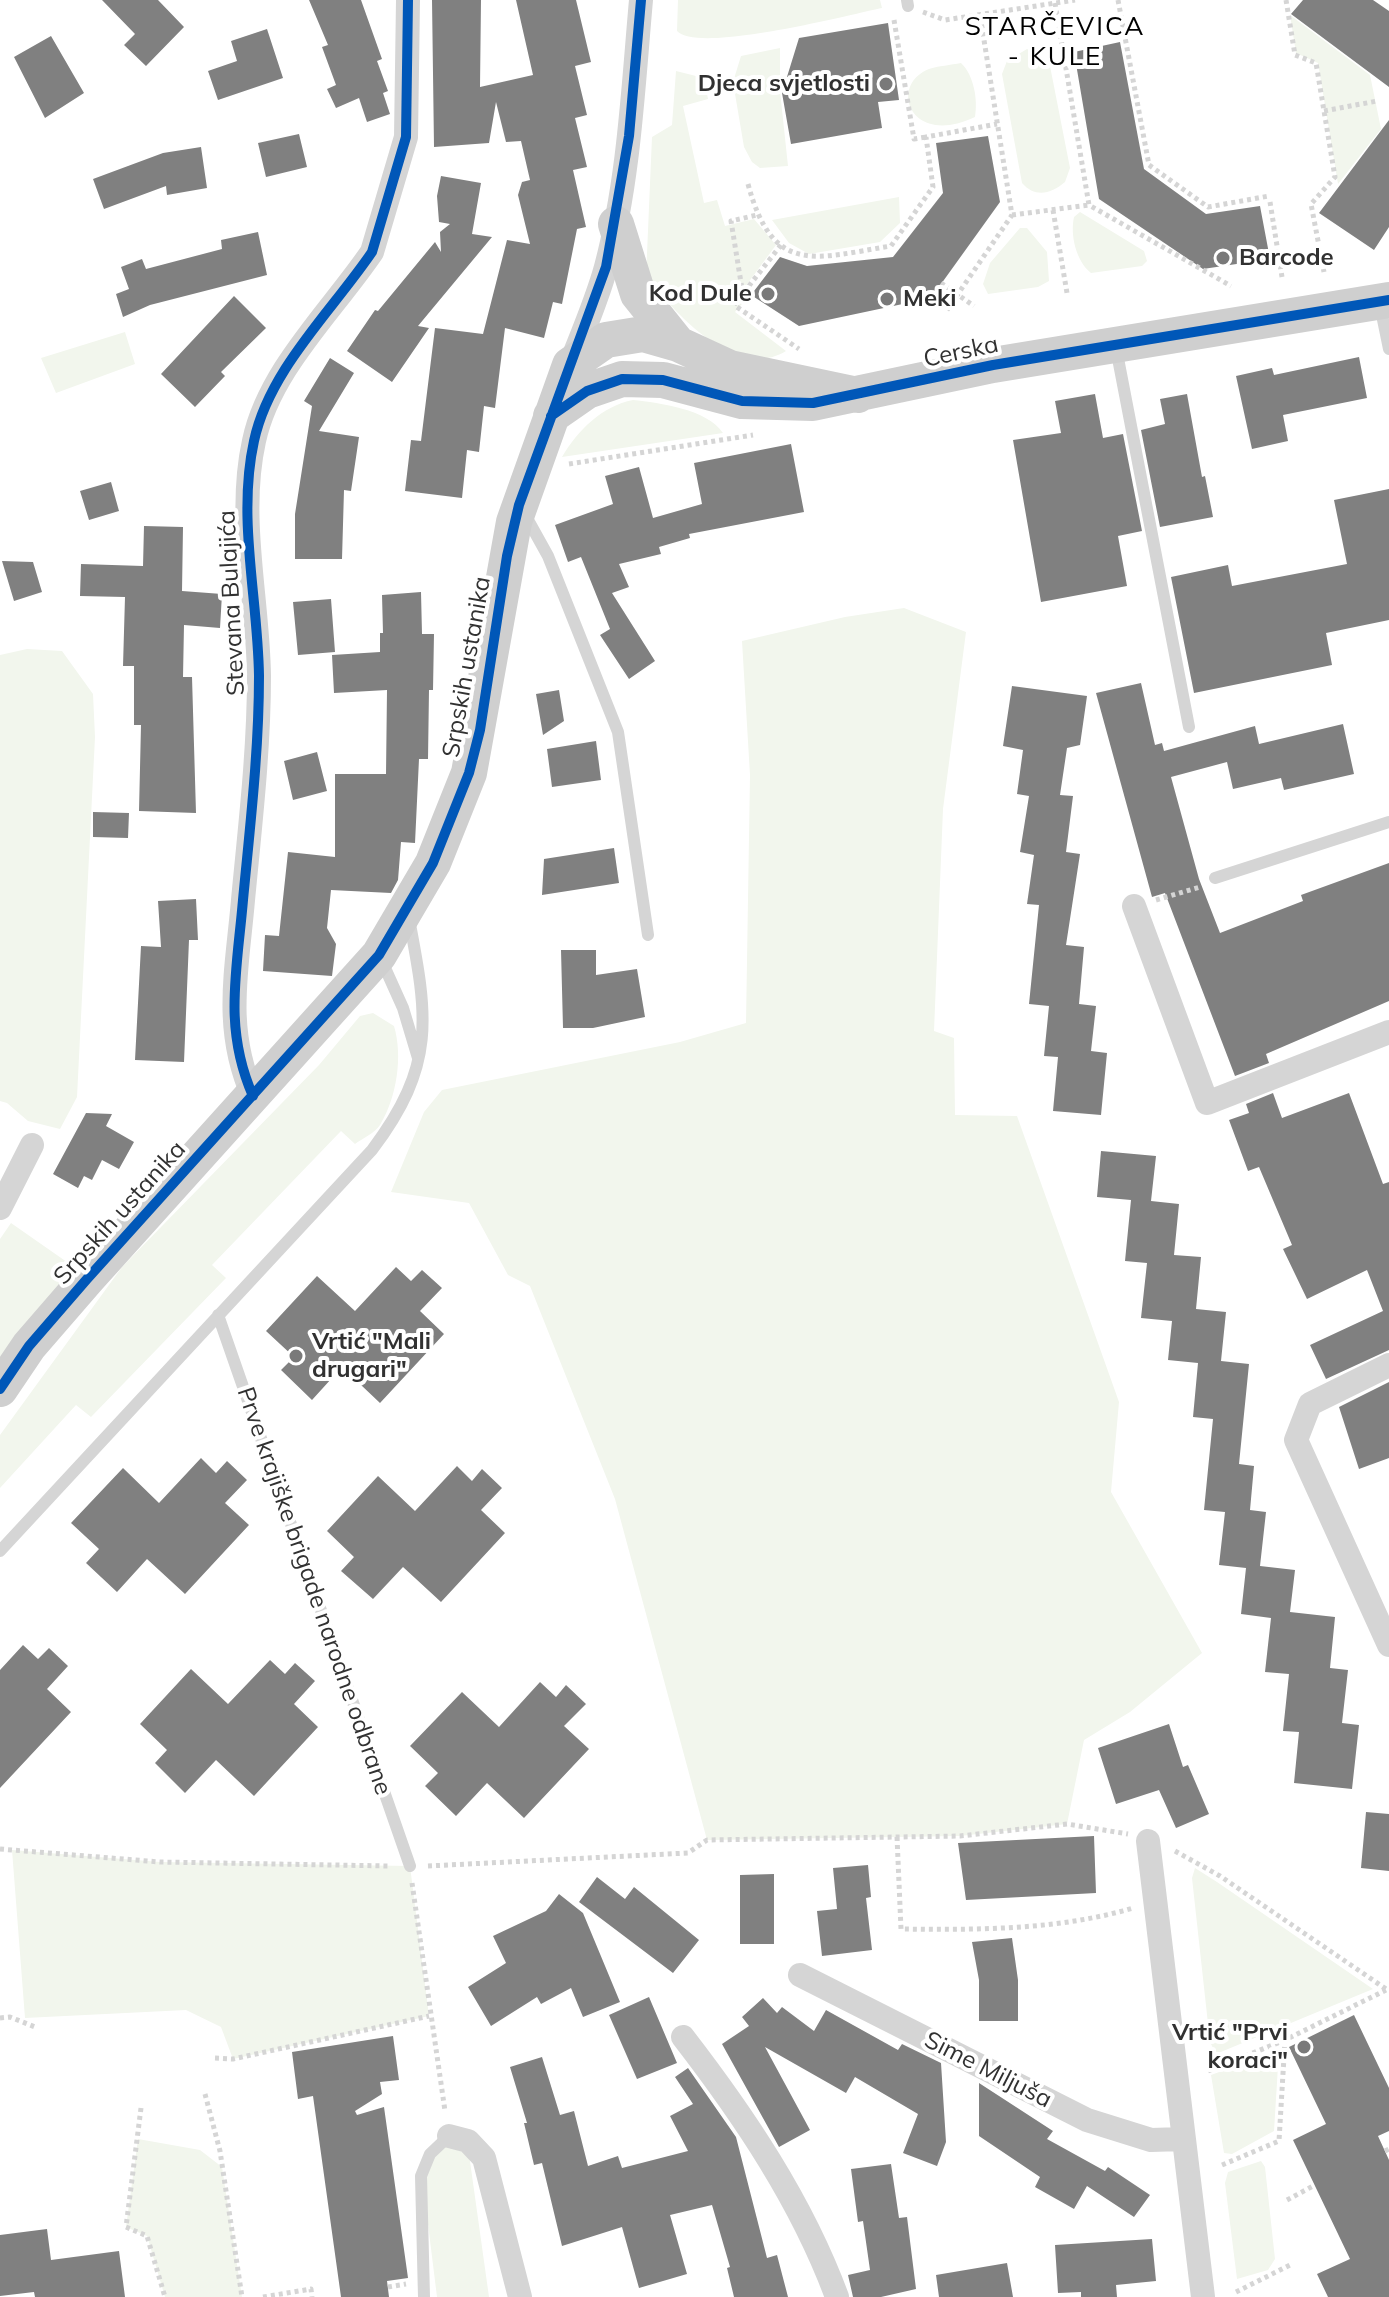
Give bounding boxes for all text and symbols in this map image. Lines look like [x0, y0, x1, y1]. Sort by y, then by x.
district label: STARČEVICA - KULE [965, 11, 1145, 72]
place label: Djeca svjetlosti [698, 70, 870, 98]
marker: Djeca svjetlosti [877, 75, 895, 93]
place label: Barcode [1239, 244, 1334, 272]
marker: Barcode [1214, 249, 1232, 267]
place label: Kod Dule [649, 280, 752, 308]
marker: Kod Dule [759, 285, 777, 303]
place label: Meki [903, 285, 957, 313]
marker: Meki [878, 290, 896, 308]
street label: Cerska [921, 330, 1001, 374]
street label: Stevana Bulajića [213, 510, 251, 696]
street label: Srpskih ustanika [437, 574, 497, 760]
street label: Srpskih ustanika [48, 1135, 192, 1291]
place label: Vrtić "Mali drugari" [312, 1328, 431, 1384]
marker: Vrtić "Mali drugari" [287, 1347, 305, 1365]
street label: Prve krajiške brigade narodne odbrane [231, 1383, 397, 1799]
place label: Vrtić "Prvi koraci" [1172, 2019, 1288, 2075]
street label: Sime Miljuša [920, 2026, 1056, 2114]
marker: Vrtić "Prvi koraci" [1295, 2038, 1313, 2056]

